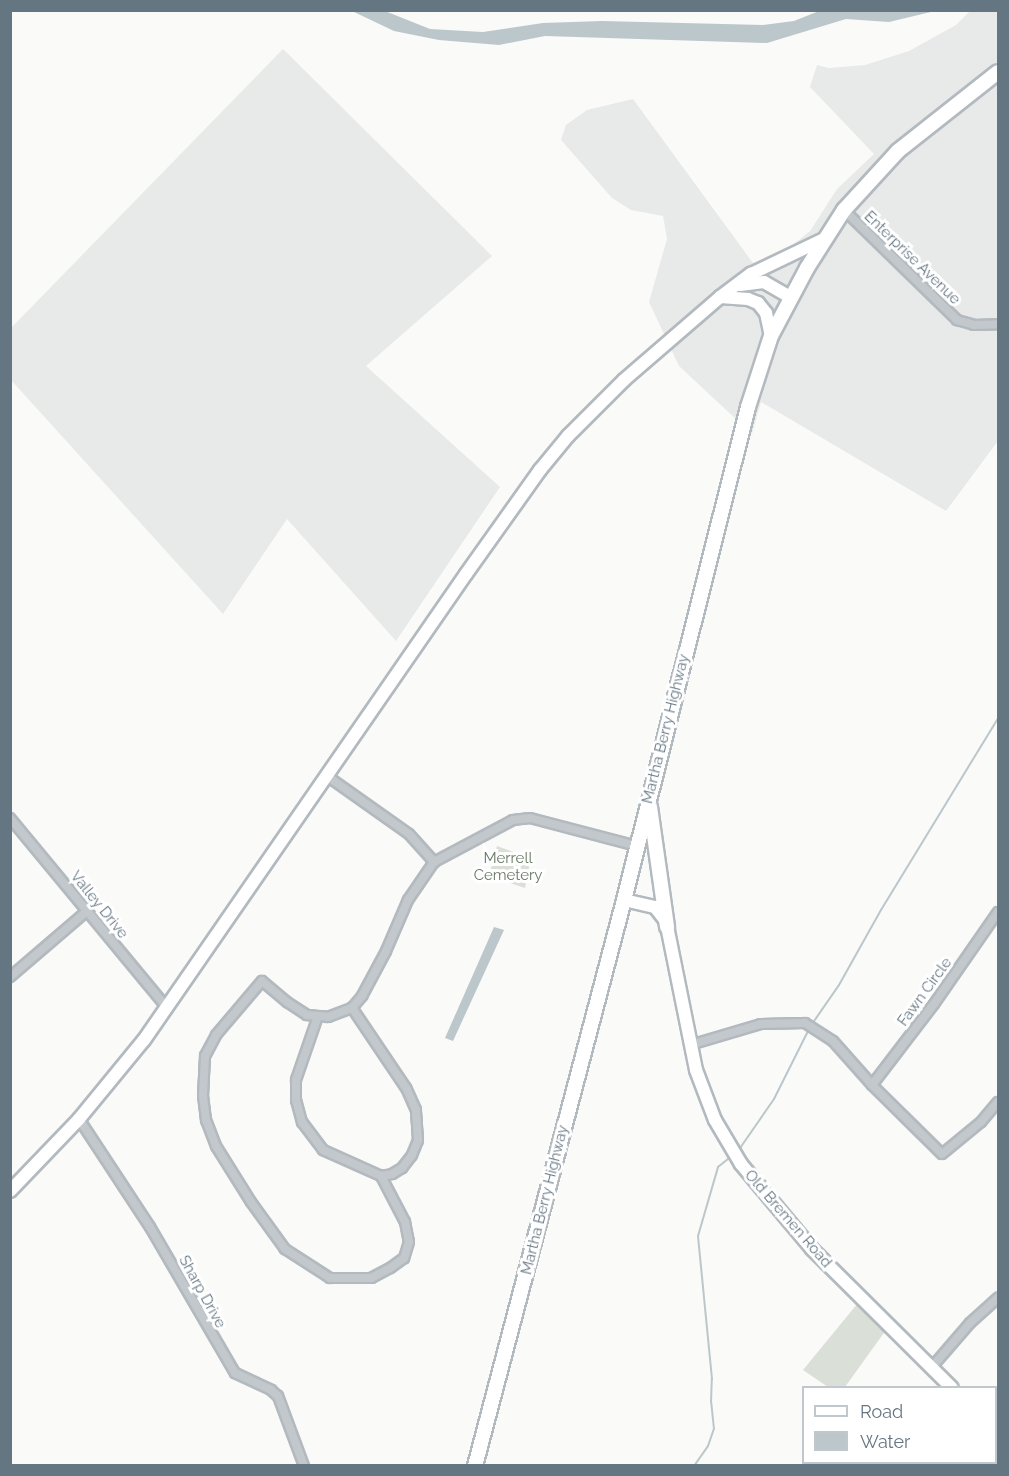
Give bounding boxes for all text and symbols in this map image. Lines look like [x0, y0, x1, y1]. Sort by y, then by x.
street label: Enterprise Avenue [860, 207, 964, 309]
street label: Martha Berry Highway [639, 652, 693, 806]
park label: Merrell Cemetery [474, 849, 542, 884]
street label: Valley Drive [66, 867, 132, 943]
street label: Fawn Circle [894, 954, 956, 1030]
street label: Martha Berry Highway [518, 1123, 572, 1277]
street label: Old Bremen Road [741, 1167, 835, 1271]
street label: Sharp Drive [175, 1253, 229, 1331]
legend [802, 1386, 997, 1464]
text: Road [860, 1401, 903, 1422]
text: Water [860, 1431, 910, 1452]

